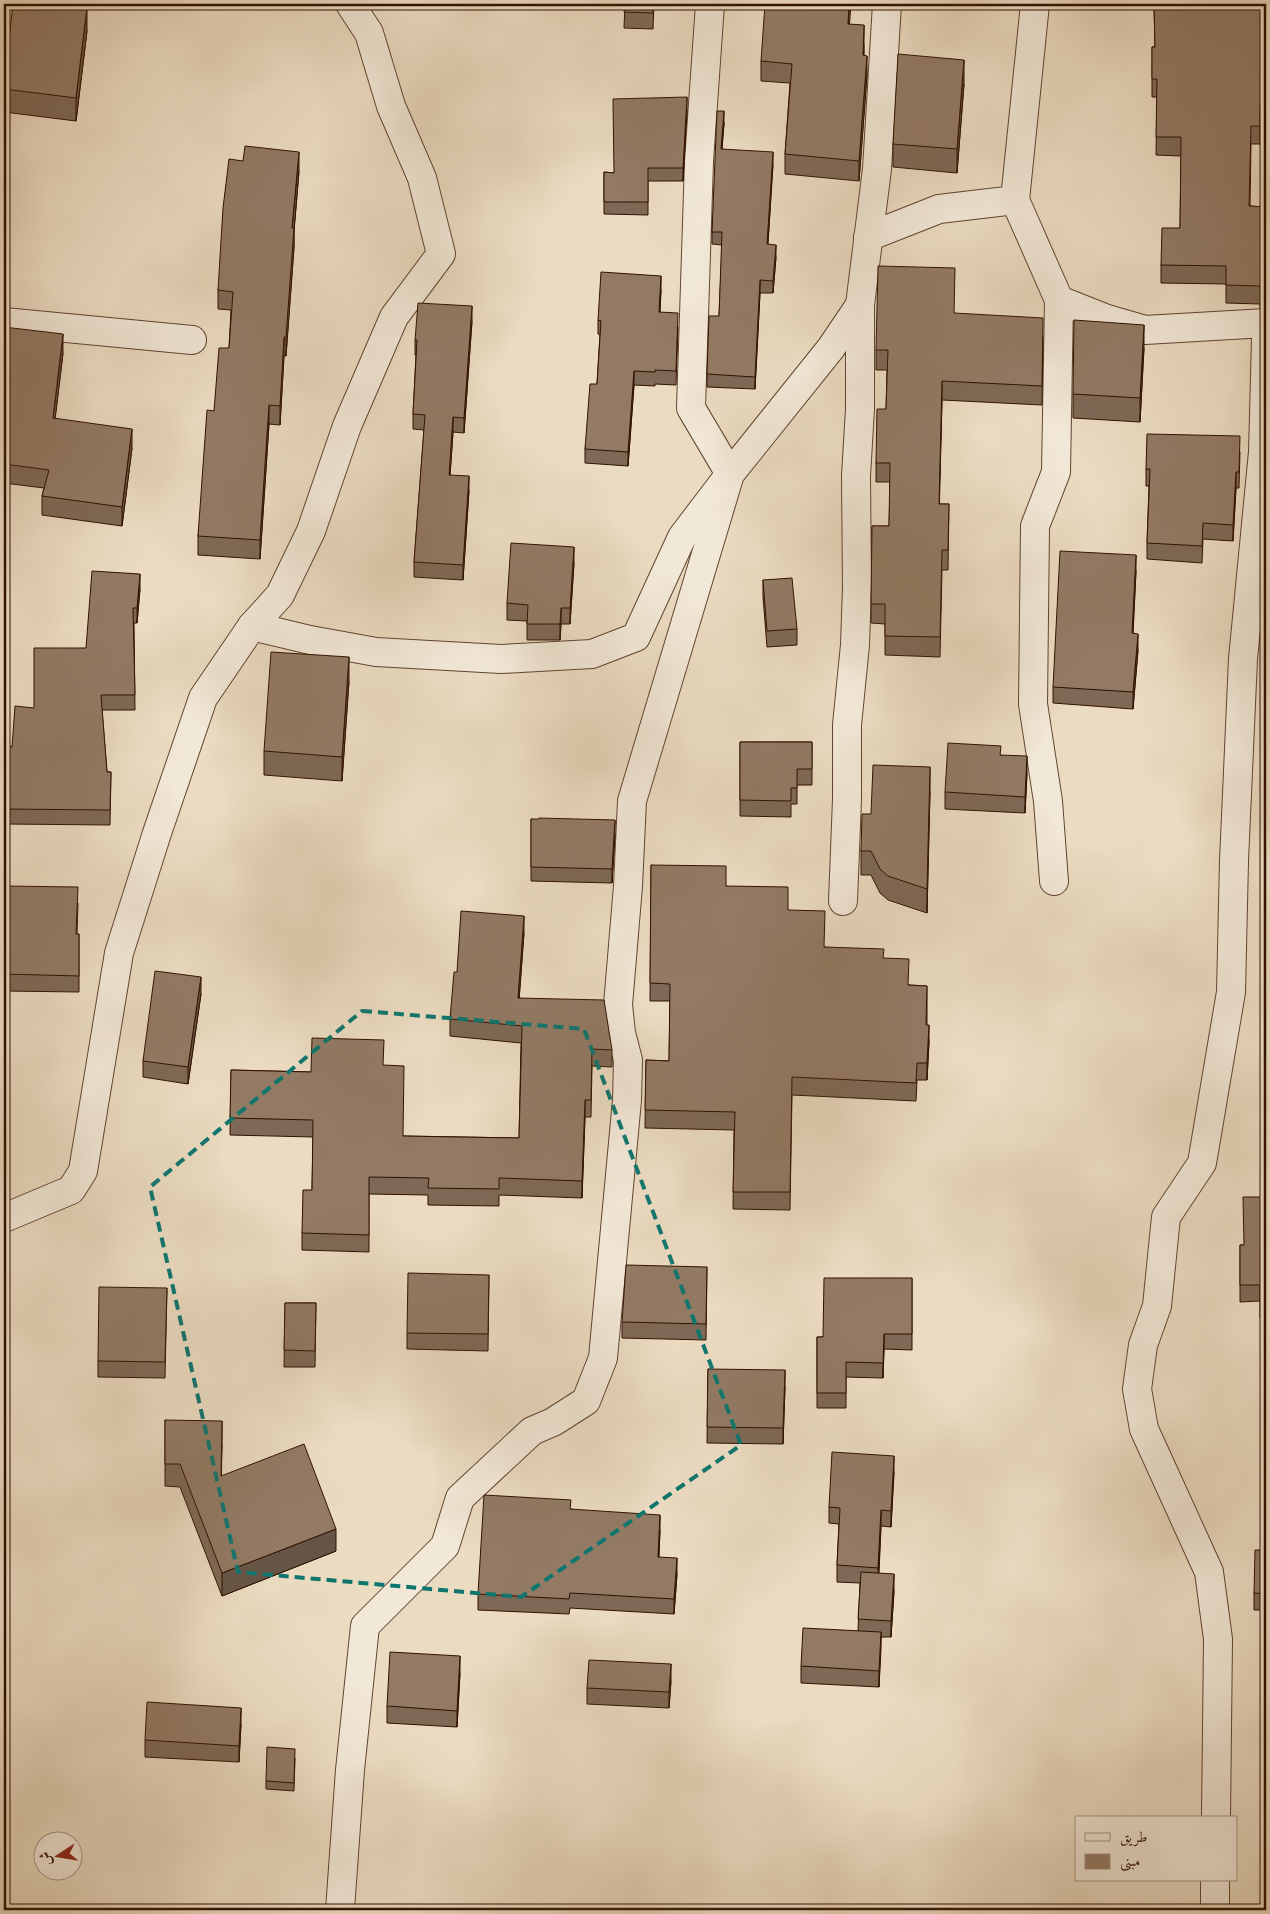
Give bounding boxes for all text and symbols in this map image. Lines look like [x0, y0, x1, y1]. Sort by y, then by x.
legend [1075, 1816, 1238, 1882]
text: طريق [1120, 1827, 1147, 1847]
north arrow [32, 1832, 82, 1882]
text: ش [35, 1850, 56, 1867]
text: مبنى [1120, 1851, 1140, 1872]

